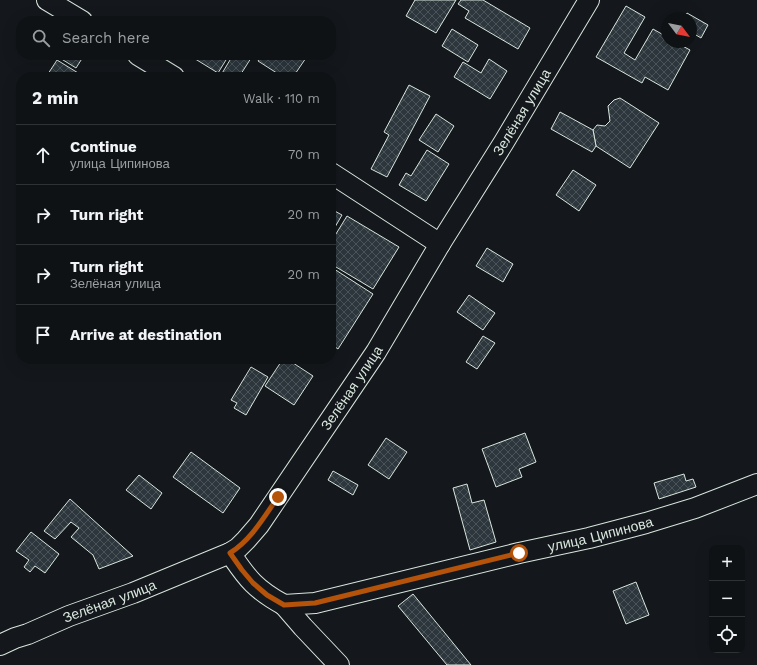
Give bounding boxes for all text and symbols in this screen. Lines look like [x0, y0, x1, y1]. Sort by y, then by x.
north arrow [661, 12, 697, 48]
search box [16, 16, 336, 60]
icon: search [30, 27, 52, 49]
text: Search here [62, 29, 150, 47]
street label: Зелёная улица [490, 66, 554, 158]
text: 2 min [32, 88, 78, 108]
text: Walk · 110 m [243, 91, 320, 106]
text: Continue [70, 138, 137, 156]
icon: ahead [32, 144, 54, 166]
text: 70 m [288, 147, 320, 162]
text: улица Ципинова [70, 156, 170, 171]
icon: right [32, 204, 54, 226]
text: Turn right [70, 206, 143, 224]
text: 20 m [288, 207, 320, 222]
text: Turn right [70, 258, 143, 276]
icon: right [32, 264, 54, 286]
text: 20 m [288, 267, 320, 282]
text: Зелёная улица [70, 276, 161, 291]
icon: arrive [32, 324, 54, 346]
text: Arrive at destination [70, 326, 222, 344]
street label: Зелёная улица [318, 343, 386, 433]
route end [269, 488, 287, 506]
street label: улица Ципинова [546, 513, 655, 555]
route start [510, 544, 528, 562]
map controls [709, 545, 745, 653]
button: + [709, 545, 745, 581]
street label: Зелёная улица [60, 576, 159, 626]
button: − [709, 581, 745, 617]
button: locate [709, 617, 745, 653]

